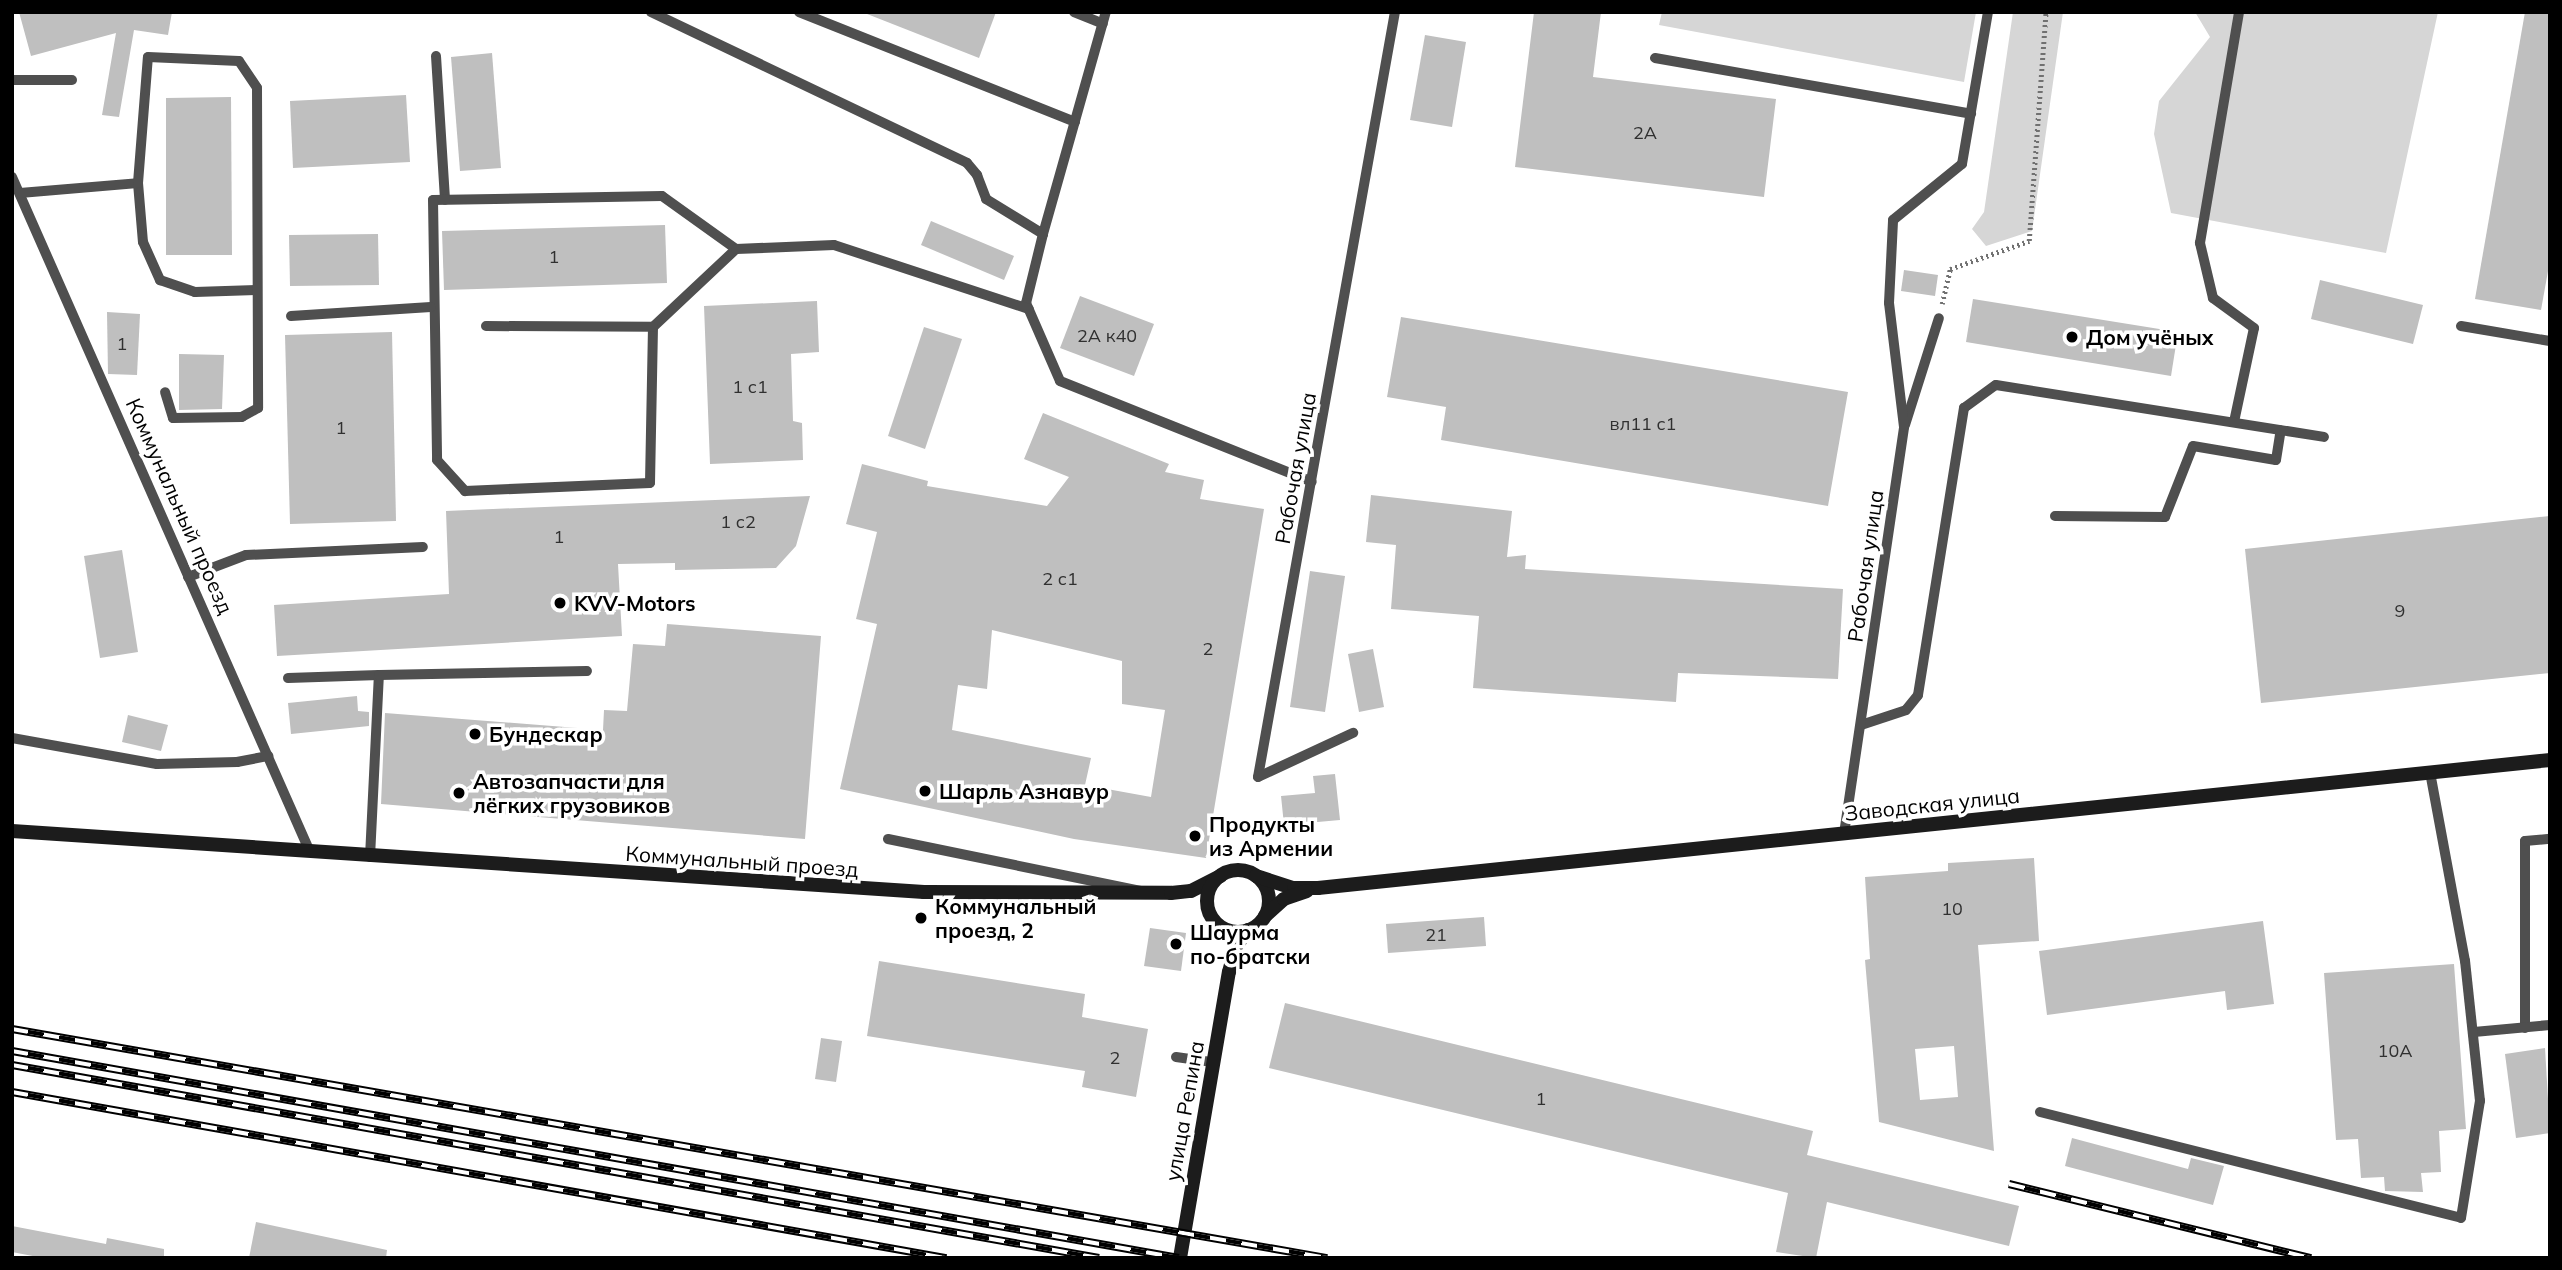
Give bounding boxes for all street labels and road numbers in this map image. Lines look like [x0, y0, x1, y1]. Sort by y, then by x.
street label: Рабочая улица [1269, 390, 1321, 546]
street label: Коммунальный проезд [121, 394, 239, 618]
street label: Рабочая улица [1842, 488, 1888, 644]
street label: Заводская улица [1843, 782, 2021, 826]
street label: Коммунальный проезд [625, 840, 859, 882]
street label: улица Репина [1159, 1039, 1209, 1183]

